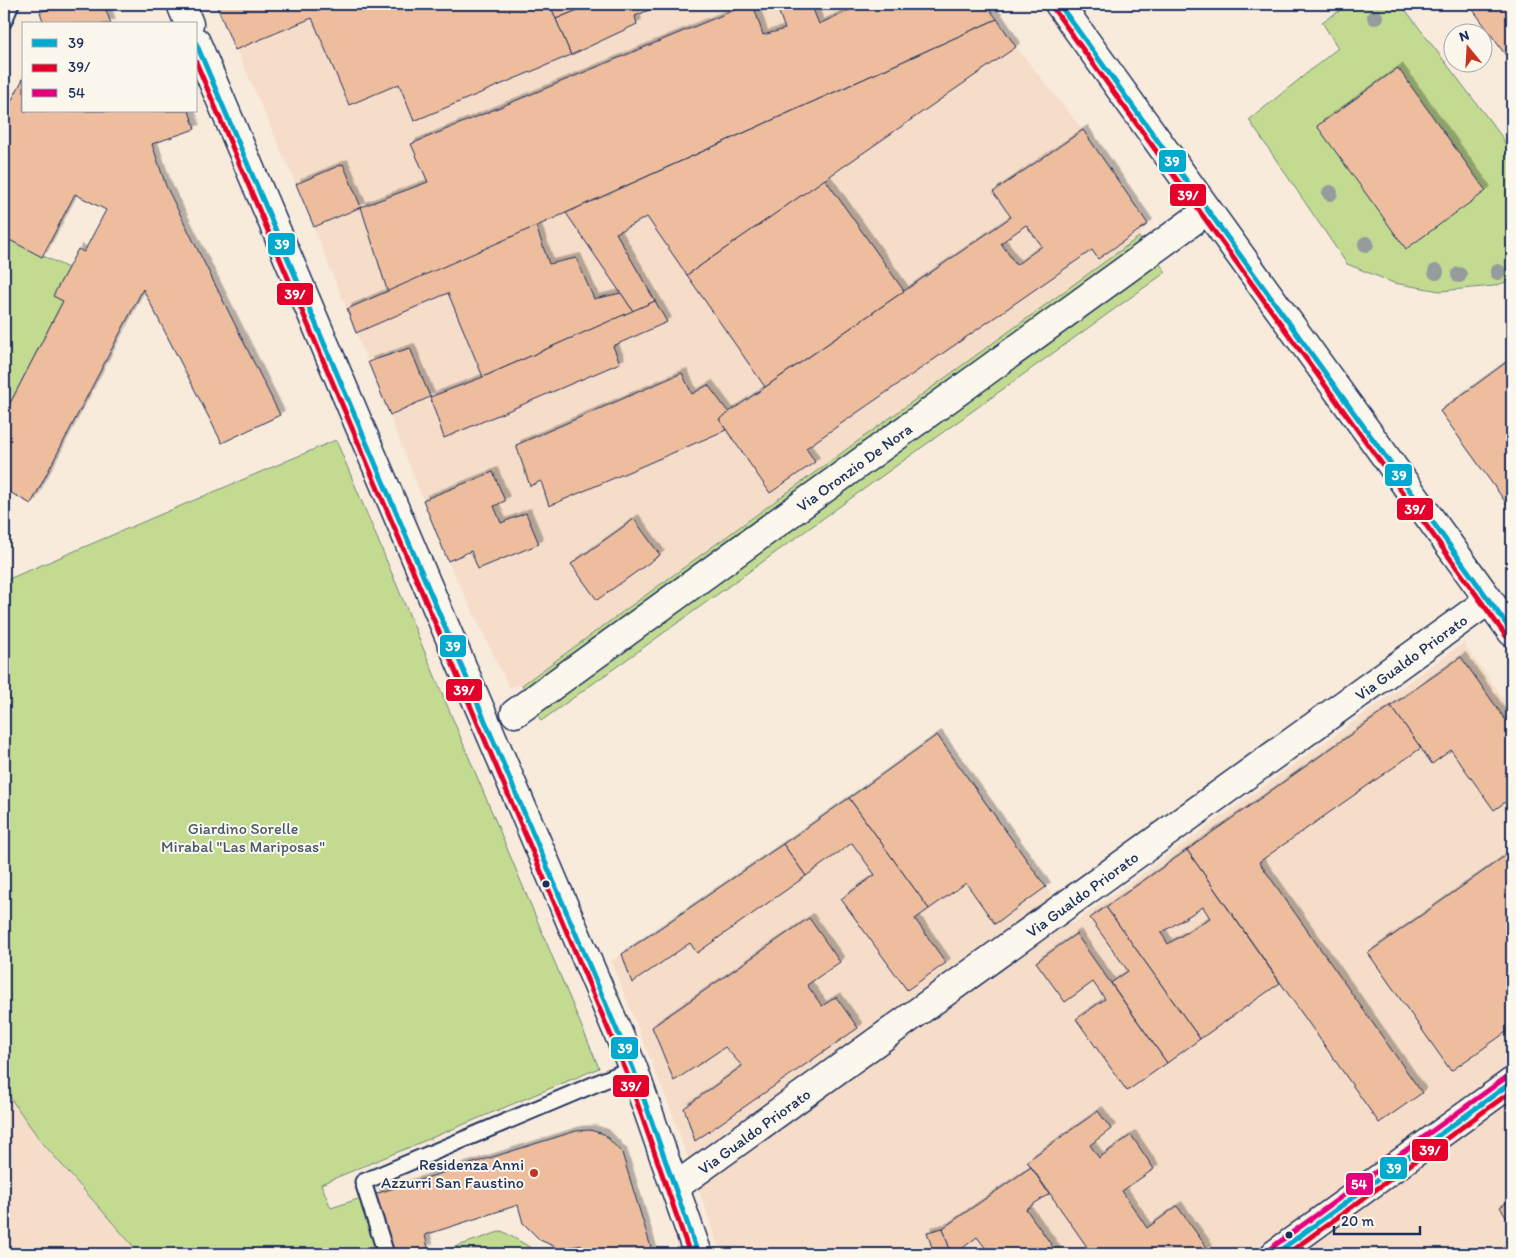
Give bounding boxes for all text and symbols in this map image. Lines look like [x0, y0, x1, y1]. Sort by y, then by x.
legend [22, 22, 198, 112]
north arrow [1444, 22, 1494, 72]
text: N [1457, 27, 1471, 46]
text: 39 [68, 34, 84, 52]
text: 39/ [68, 58, 91, 76]
text: 54 [68, 84, 85, 102]
line badge: 39 [1158, 149, 1187, 173]
text: 39 [1165, 153, 1179, 170]
line badge: 39/ [1169, 183, 1207, 207]
text: 39/ [1178, 187, 1200, 204]
line badge: 39 [267, 232, 296, 256]
text: 39 [275, 236, 289, 253]
line badge: 39/ [276, 282, 314, 306]
text: 39/ [285, 286, 307, 303]
street label: Via Oronzio De Nora [793, 419, 916, 516]
line badge: 39 [1384, 463, 1413, 487]
text: 39 [1392, 467, 1406, 484]
line badge: 39/ [1396, 497, 1434, 521]
text: 39/ [1405, 501, 1427, 518]
street label: Via Gualdo Priorato [1351, 610, 1471, 705]
line badge: 39 [439, 634, 467, 658]
text: 39 [446, 638, 460, 655]
line badge: 39/ [445, 678, 483, 702]
text: 39/ [454, 682, 476, 699]
park label: Giardino Sorelle Mirabal "Las Mariposas" [161, 819, 325, 856]
street label: Via Gualdo Priorato [1022, 847, 1142, 942]
unlabelled marker [541, 879, 551, 889]
line badge: 39 [610, 1036, 639, 1060]
text: 39 [618, 1040, 632, 1057]
line badge: 39/ [612, 1074, 650, 1098]
text: 39/ [621, 1078, 643, 1095]
street label: Via Gualdo Priorato [694, 1084, 814, 1179]
line badge: 39/ [1411, 1138, 1449, 1162]
text: 39/ [1420, 1142, 1442, 1159]
place label: Residenza Anni Azzurri San Faustino [381, 1155, 524, 1192]
line badge: 39 [1379, 1156, 1408, 1180]
text: 39 [1387, 1160, 1401, 1177]
marker: Residenza Anni Azzurri San Faustino [528, 1167, 540, 1179]
line badge: 54 [1345, 1172, 1374, 1196]
text: 54 [1351, 1176, 1367, 1193]
scale bar [1334, 1203, 1420, 1235]
text: 20 m [1341, 1212, 1375, 1230]
unlabelled marker [1284, 1230, 1294, 1240]

